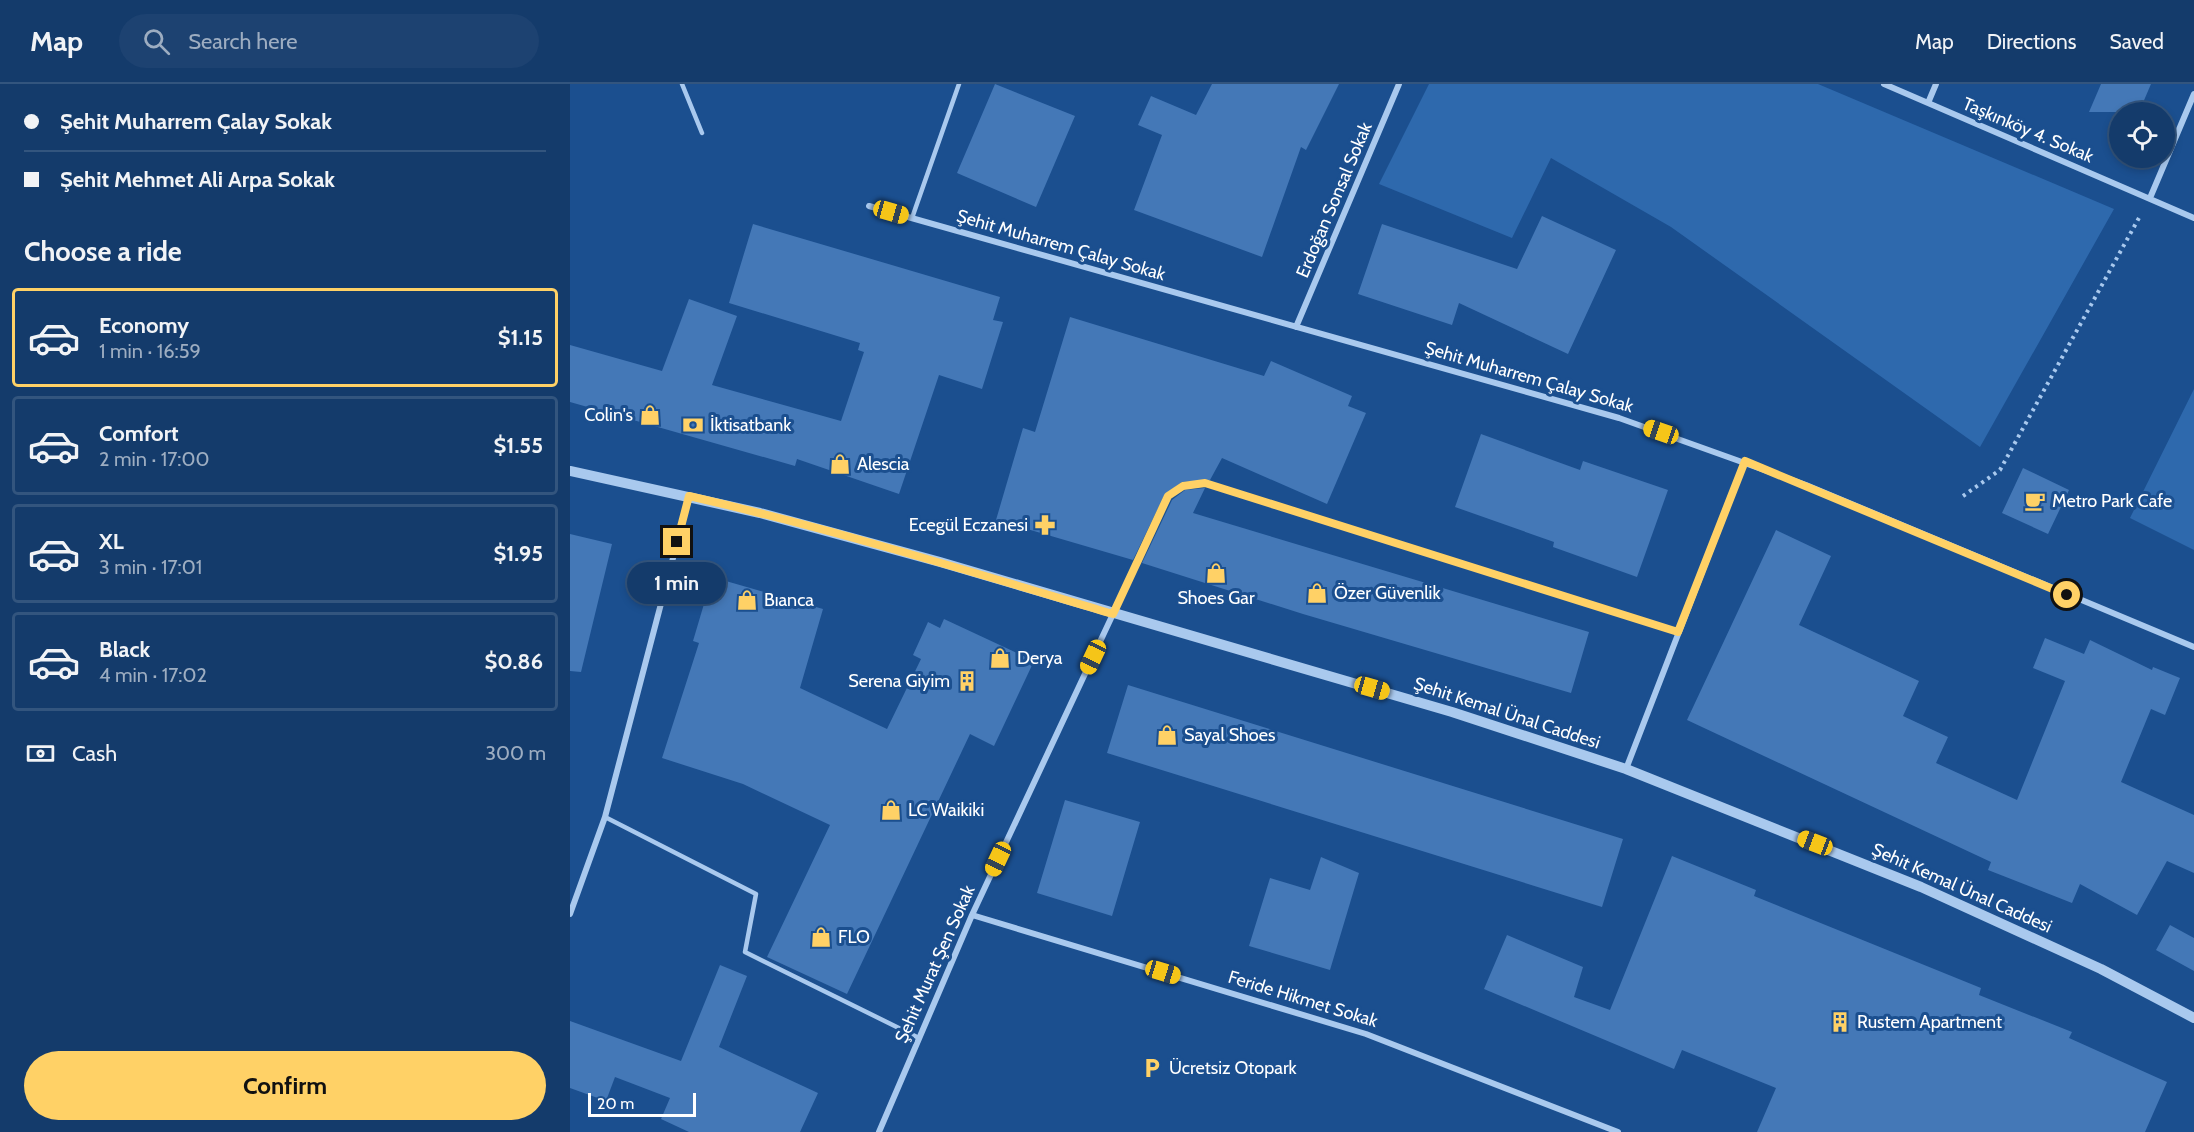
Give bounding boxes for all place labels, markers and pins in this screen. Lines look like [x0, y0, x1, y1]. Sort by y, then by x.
shop icon: Colin's [638, 403, 662, 427]
place label: Colin's [584, 404, 633, 426]
bank icon: İktisatbank [681, 413, 705, 437]
place label: İktisatbank [710, 414, 792, 436]
shop icon: Alescia [828, 452, 852, 476]
place label: Alescia [857, 453, 910, 475]
cafe icon: Metro Park Cafe [2023, 489, 2047, 513]
place label: Metro Park Cafe [2052, 490, 2172, 512]
pharmacy icon: Ecegül Eczanesi [1033, 513, 1057, 537]
place label: Ecegül Eczanesi [909, 514, 1028, 536]
shop icon: Shoes Gar [1204, 561, 1228, 585]
shop icon: Özer Güvenlik [1305, 581, 1329, 605]
place label: Özer Güvenlik [1334, 582, 1441, 604]
place label: Shoes Gar [1177, 587, 1255, 609]
shop icon: Bıanca [735, 588, 759, 612]
place label: Bıanca [764, 589, 814, 611]
shop icon: Derya [988, 646, 1012, 670]
place label: Derya [1017, 647, 1063, 669]
building icon: Serena Giyim [955, 669, 979, 693]
place label: Serena Giyim [848, 670, 950, 692]
shop icon: Sayal Shoes [1155, 723, 1179, 747]
place label: Sayal Shoes [1184, 724, 1275, 746]
shop icon: LC Waikiki [879, 798, 903, 822]
place label: LC Waikiki [908, 799, 984, 821]
shop icon: FLO [809, 925, 833, 949]
place label: FLO [838, 926, 870, 948]
building icon: Rustem Apartment [1828, 1010, 1852, 1034]
place label: Rustem Apartment [1857, 1011, 2002, 1033]
parking icon: Ücretsiz Otopark [1140, 1056, 1164, 1080]
place label: Ücretsiz Otopark [1169, 1057, 1298, 1079]

